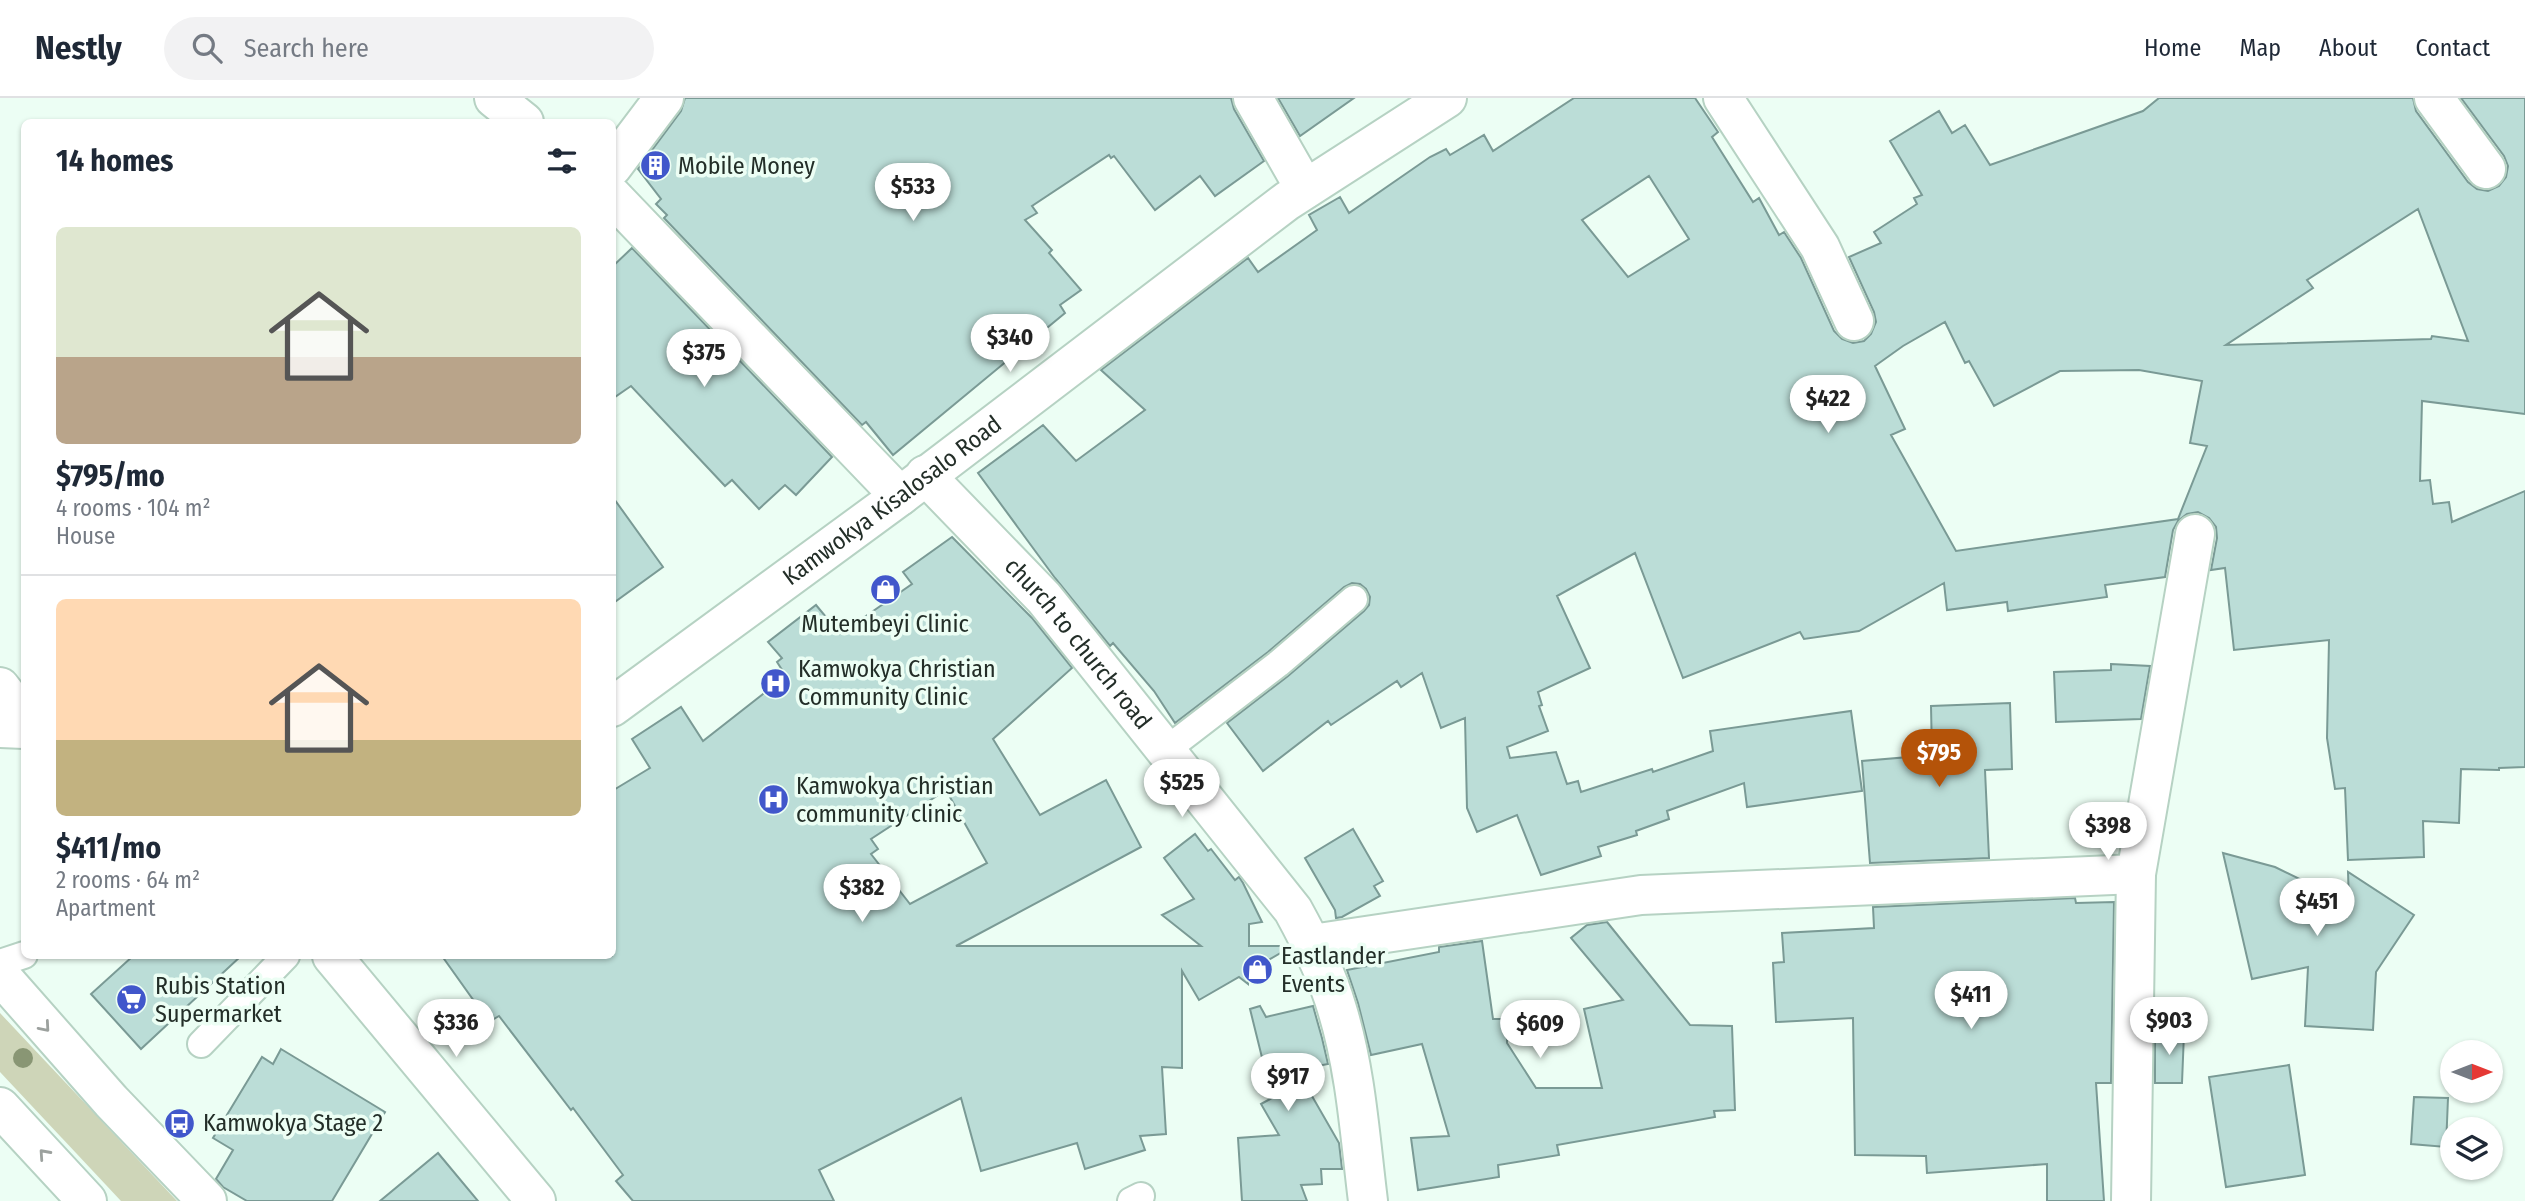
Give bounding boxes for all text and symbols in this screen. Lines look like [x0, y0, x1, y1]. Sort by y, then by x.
search box [164, 17, 654, 80]
text: Nestly [35, 28, 122, 68]
icon: search [188, 29, 226, 67]
text: Search here [244, 33, 369, 64]
text: Home [2144, 34, 2201, 62]
text: Map [2239, 34, 2281, 62]
text: About [2319, 34, 2377, 62]
text: Contact [2415, 34, 2490, 62]
icon: filters [543, 142, 581, 180]
text: 14 homes [56, 143, 173, 179]
building icon: Mobile Money [638, 149, 672, 183]
place label: Mobile Money [678, 152, 815, 180]
pin: $533 [872, 164, 954, 223]
text: $533 [891, 172, 935, 200]
icon: home [256, 273, 382, 399]
pin: $340 [969, 314, 1051, 374]
text: $340 [987, 323, 1033, 351]
pin: $375 [663, 330, 745, 389]
text: $375 [682, 338, 726, 366]
pin: $422 [1787, 376, 1869, 435]
text: $422 [1806, 384, 1850, 412]
street label: Kamwokya Kisalosalo Road [777, 410, 1007, 591]
text: $795/mo [56, 458, 165, 494]
text: 4 rooms · 104 m² [56, 494, 211, 522]
text: House [56, 522, 115, 550]
street label: church to church road [999, 552, 1157, 735]
shop icon: Mutembeyi Clinic [868, 573, 902, 607]
place label: Mutembeyi Clinic [801, 610, 969, 638]
icon: home [256, 645, 382, 771]
place label: Kamwokya Christian Community Clinic [798, 655, 996, 711]
hospital icon: Kamwokya Christian Community Clinic [758, 666, 792, 700]
pin: $795 [1898, 730, 1980, 789]
text: $795 [1917, 738, 1961, 766]
pin: $525 [1141, 760, 1223, 819]
text: $525 [1160, 768, 1204, 796]
place label: Kamwokya Christian community clinic [796, 772, 994, 828]
hospital icon: Kamwokya Christian community clinic [756, 783, 790, 817]
pin: $398 [2067, 802, 2149, 862]
text: $398 [2085, 811, 2131, 839]
text: $411/mo [56, 830, 161, 866]
pin: $382 [821, 864, 903, 924]
text: 2 rooms · 64 m² [56, 866, 200, 894]
text: $382 [839, 873, 885, 901]
pin: $451 [2276, 878, 2358, 938]
text: $451 [2296, 887, 2338, 915]
text: Apartment [56, 894, 156, 922]
place label: Eastlander Events [1281, 942, 1386, 998]
shop icon: Eastlander Events [1241, 953, 1275, 987]
place label: Rubis Station Supermarket [155, 972, 286, 1028]
pin: $411 [1930, 972, 2012, 1031]
text: $411 [1951, 980, 1991, 1008]
supermarket icon: Rubis Station Supermarket [115, 983, 149, 1017]
pin: $903 [2128, 998, 2210, 1057]
pin: $336 [415, 1000, 497, 1059]
pin: $609 [1499, 1000, 1581, 1060]
text: $903 [2146, 1006, 2192, 1034]
text: $336 [433, 1008, 479, 1036]
text: $609 [1516, 1009, 1564, 1037]
one-way arrow [37, 1018, 49, 1031]
north arrow [2440, 1040, 2502, 1102]
map controls [2440, 1040, 2503, 1180]
pin: $917 [1247, 1054, 1329, 1113]
text: $917 [1267, 1062, 1309, 1090]
bus stop icon: Kamwokya Stage 2 [163, 1106, 197, 1140]
place label: Kamwokya Stage 2 [203, 1109, 383, 1137]
button: layers [2440, 1117, 2503, 1180]
one-way arrow [40, 1149, 52, 1162]

